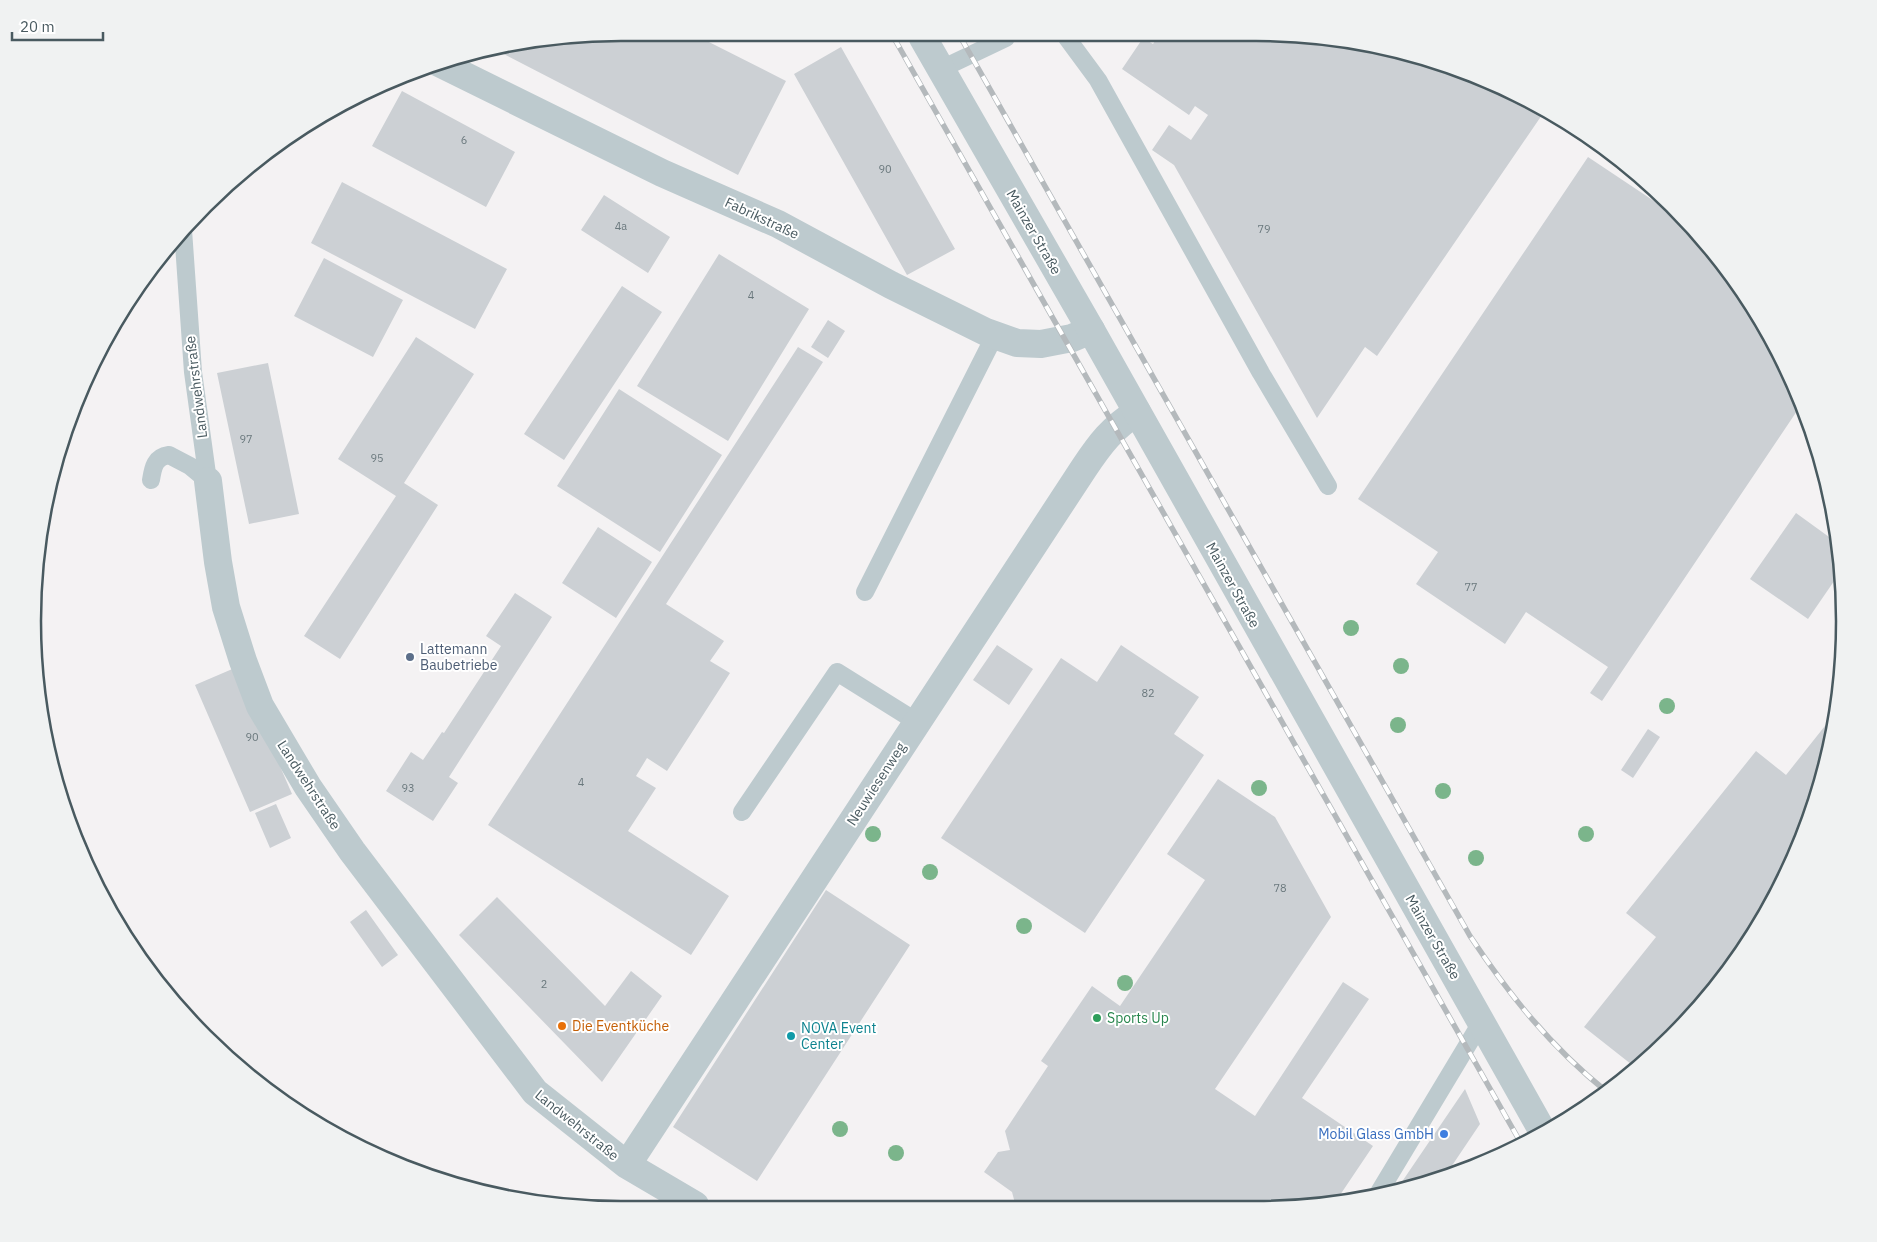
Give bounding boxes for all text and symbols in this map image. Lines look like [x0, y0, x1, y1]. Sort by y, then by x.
scale bar [12, 10, 104, 42]
text: 20 m [20, 17, 55, 36]
house number: 6 [461, 133, 467, 147]
house number: 90 [878, 162, 892, 176]
street label: Mainzer Straße [1002, 186, 1066, 278]
street label: Fabrikstraße [722, 193, 802, 243]
house number: 4a [615, 219, 627, 233]
house number: 79 [1257, 222, 1271, 236]
house number: 4 [748, 288, 755, 302]
street label: Landwehrstraße [181, 335, 211, 439]
house number: 97 [239, 432, 253, 446]
house number: 95 [370, 451, 384, 465]
street label: Mainzer Straße [1202, 539, 1264, 631]
house number: 77 [1464, 580, 1478, 594]
place label: Lattemann Baubetriebe [420, 640, 498, 674]
marker: Lattemann Baubetriebe [404, 651, 416, 663]
house number: 82 [1141, 686, 1155, 700]
house number: 90 [245, 730, 259, 744]
street label: Landwehrstraße [273, 737, 345, 833]
street label: Neuwiesenweg [842, 738, 910, 829]
house number: 4 [578, 775, 585, 789]
house number: 93 [401, 781, 415, 795]
house number: 78 [1273, 881, 1287, 895]
street label: Mainzer Straße [1401, 891, 1465, 983]
house number: 2 [541, 977, 547, 991]
place label: Sports Up [1107, 1009, 1169, 1027]
marker: Sports Up [1091, 1012, 1103, 1024]
place label: Die Eventküche [572, 1017, 670, 1035]
place label: NOVA Event Center [801, 1019, 876, 1053]
marker: Die Eventküche [556, 1020, 568, 1032]
marker: NOVA Event Center [785, 1030, 797, 1042]
street label: Landwehrstraße [531, 1086, 623, 1165]
place label: Mobil Glass GmbH [1318, 1125, 1434, 1143]
marker: Mobil Glass GmbH [1438, 1128, 1450, 1140]

